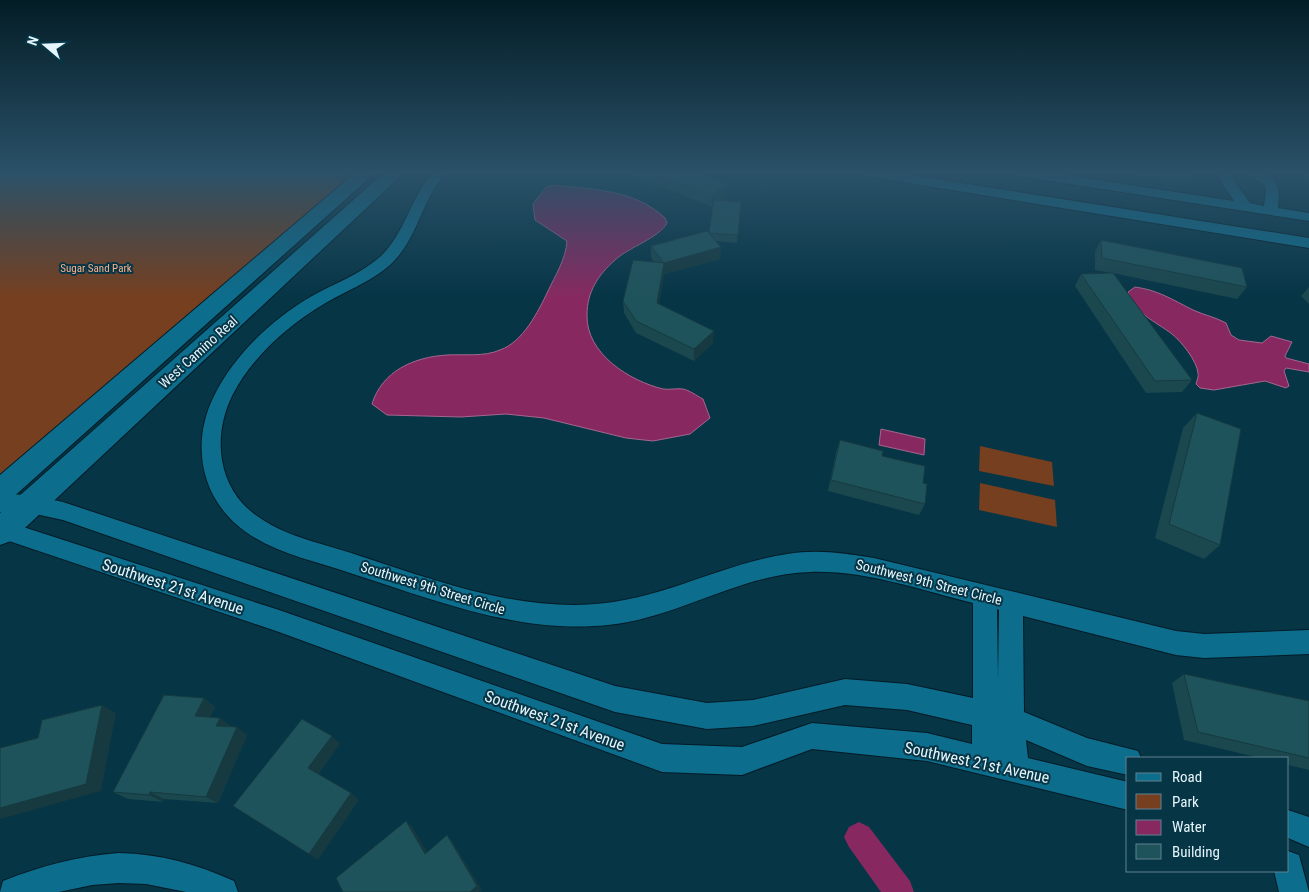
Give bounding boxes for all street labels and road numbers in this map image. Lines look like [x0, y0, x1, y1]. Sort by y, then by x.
street label: West Camino Real [155, 313, 241, 391]
street label: Southwest 21st Avenue [100, 555, 246, 618]
street label: Southwest 9th Street Circle [854, 556, 1004, 608]
street label: Southwest 9th Street Circle [359, 558, 507, 618]
street label: Southwest 21st Avenue [482, 686, 627, 755]
street label: Southwest 21st Avenue [903, 738, 1051, 787]

